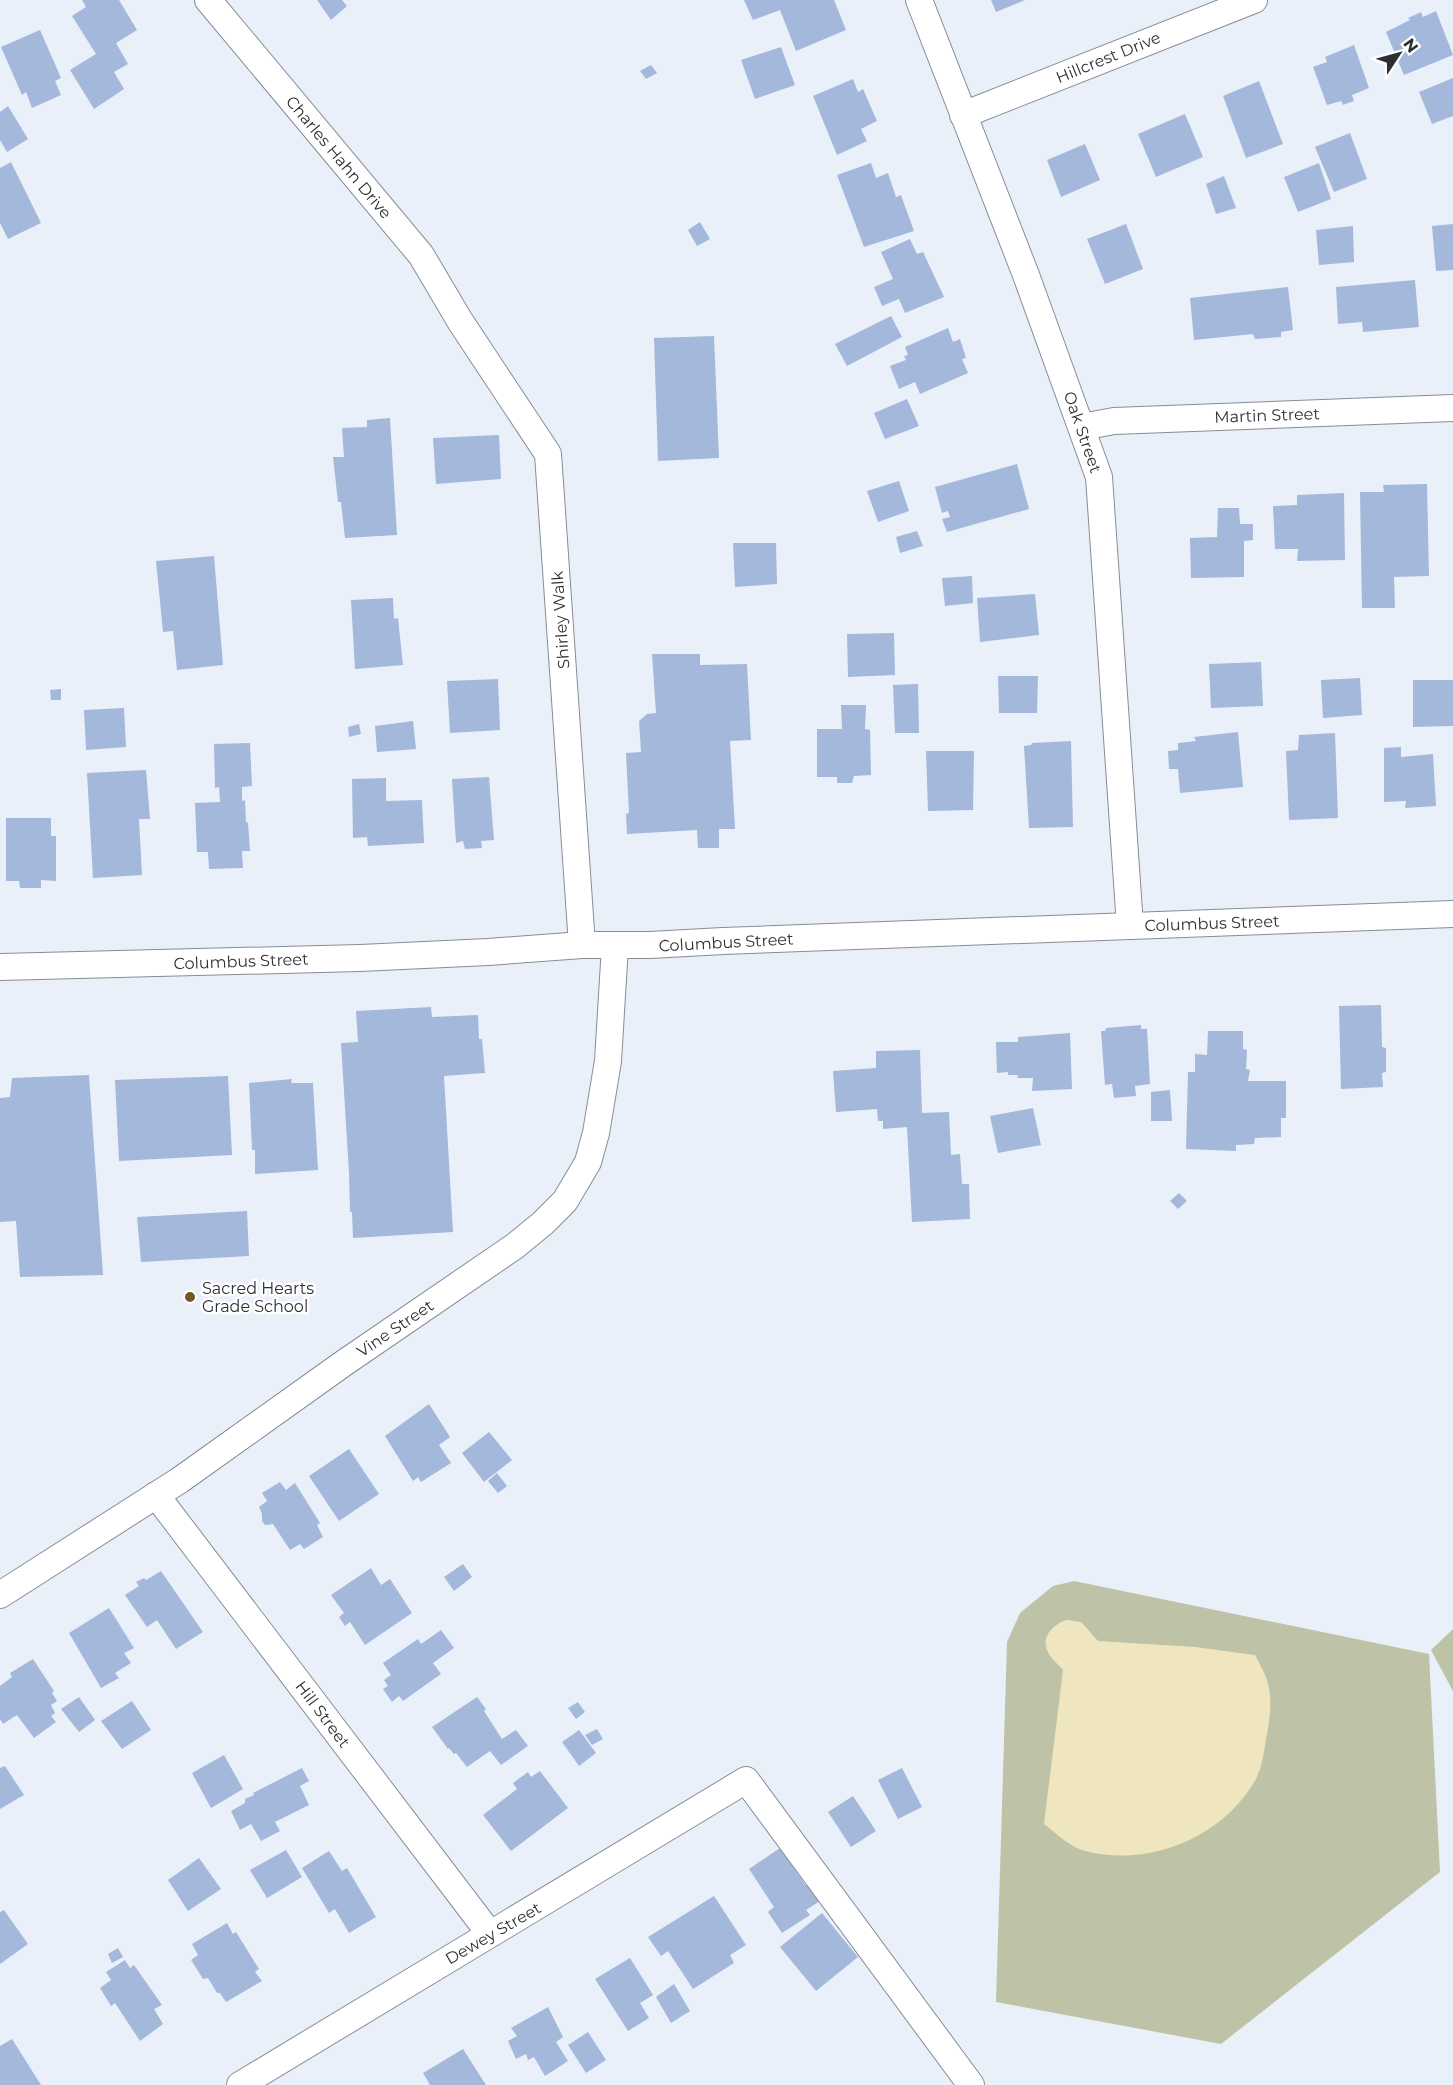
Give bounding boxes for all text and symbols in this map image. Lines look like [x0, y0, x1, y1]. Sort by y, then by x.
north arrow [1369, 24, 1429, 84]
street label: Hillcrest Drive [1053, 28, 1163, 87]
text: N [1399, 35, 1422, 56]
street label: Charles Hahn Drive [282, 92, 395, 222]
street label: Oak Street [1060, 389, 1106, 476]
street label: Martin Street [1214, 404, 1321, 427]
street label: Shirley Walk [548, 570, 573, 670]
street label: Columbus Street [1144, 912, 1280, 935]
street label: Columbus Street [658, 929, 794, 956]
street label: Columbus Street [173, 950, 309, 973]
place label: Sacred Hearts Grade School [202, 1279, 314, 1316]
marker: Sacred Hearts Grade School [183, 1290, 197, 1304]
street label: Vine Street [353, 1296, 438, 1361]
street label: Hill Street [291, 1677, 354, 1752]
street label: Dewey Street [442, 1898, 545, 1968]

